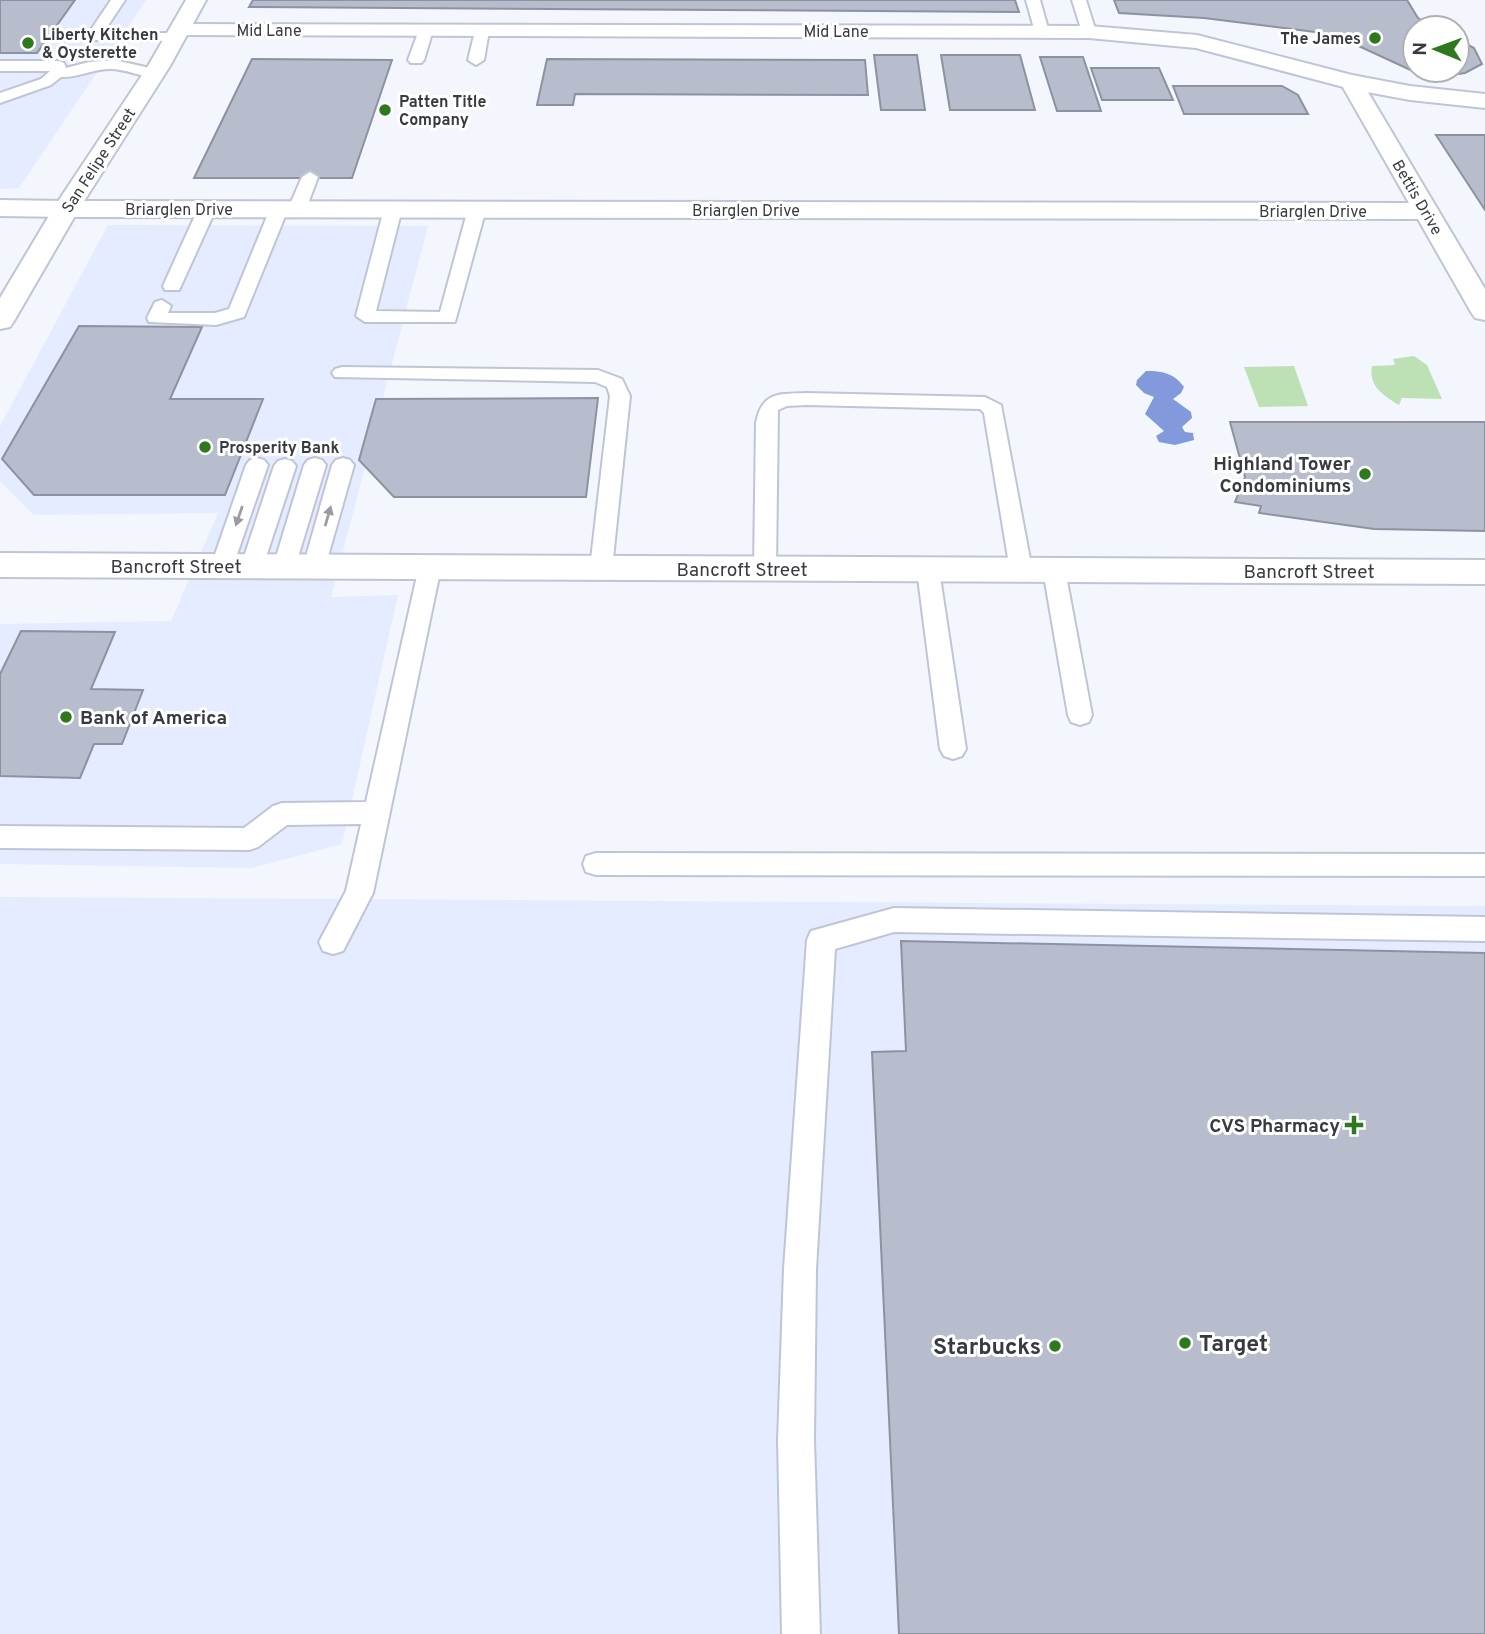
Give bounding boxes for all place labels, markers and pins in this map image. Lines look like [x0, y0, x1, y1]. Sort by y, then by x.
place label: Liberty Kitchen & Oysterette [42, 26, 158, 64]
place label: The James [1280, 30, 1361, 50]
marker: The James [1367, 30, 1383, 46]
marker: Liberty Kitchen & Oysterette [20, 35, 36, 51]
place label: Patten Title Company [399, 93, 486, 131]
marker: Patten Title Company [377, 102, 393, 118]
marker: Prosperity Bank [197, 439, 213, 455]
place label: Prosperity Bank [219, 439, 339, 459]
place label: Highland Tower Condominiums [1213, 453, 1351, 499]
marker: Highland Tower Condominiums [1357, 466, 1373, 482]
place label: Bank of America [80, 707, 227, 731]
marker: Bank of America [58, 709, 74, 725]
place label: CVS Pharmacy [1209, 1115, 1340, 1139]
marker: CVS Pharmacy [1346, 1117, 1362, 1133]
place label: Target [1199, 1331, 1268, 1360]
place label: Starbucks [933, 1334, 1041, 1363]
marker: Target [1177, 1335, 1193, 1351]
marker: Starbucks [1047, 1338, 1063, 1354]

